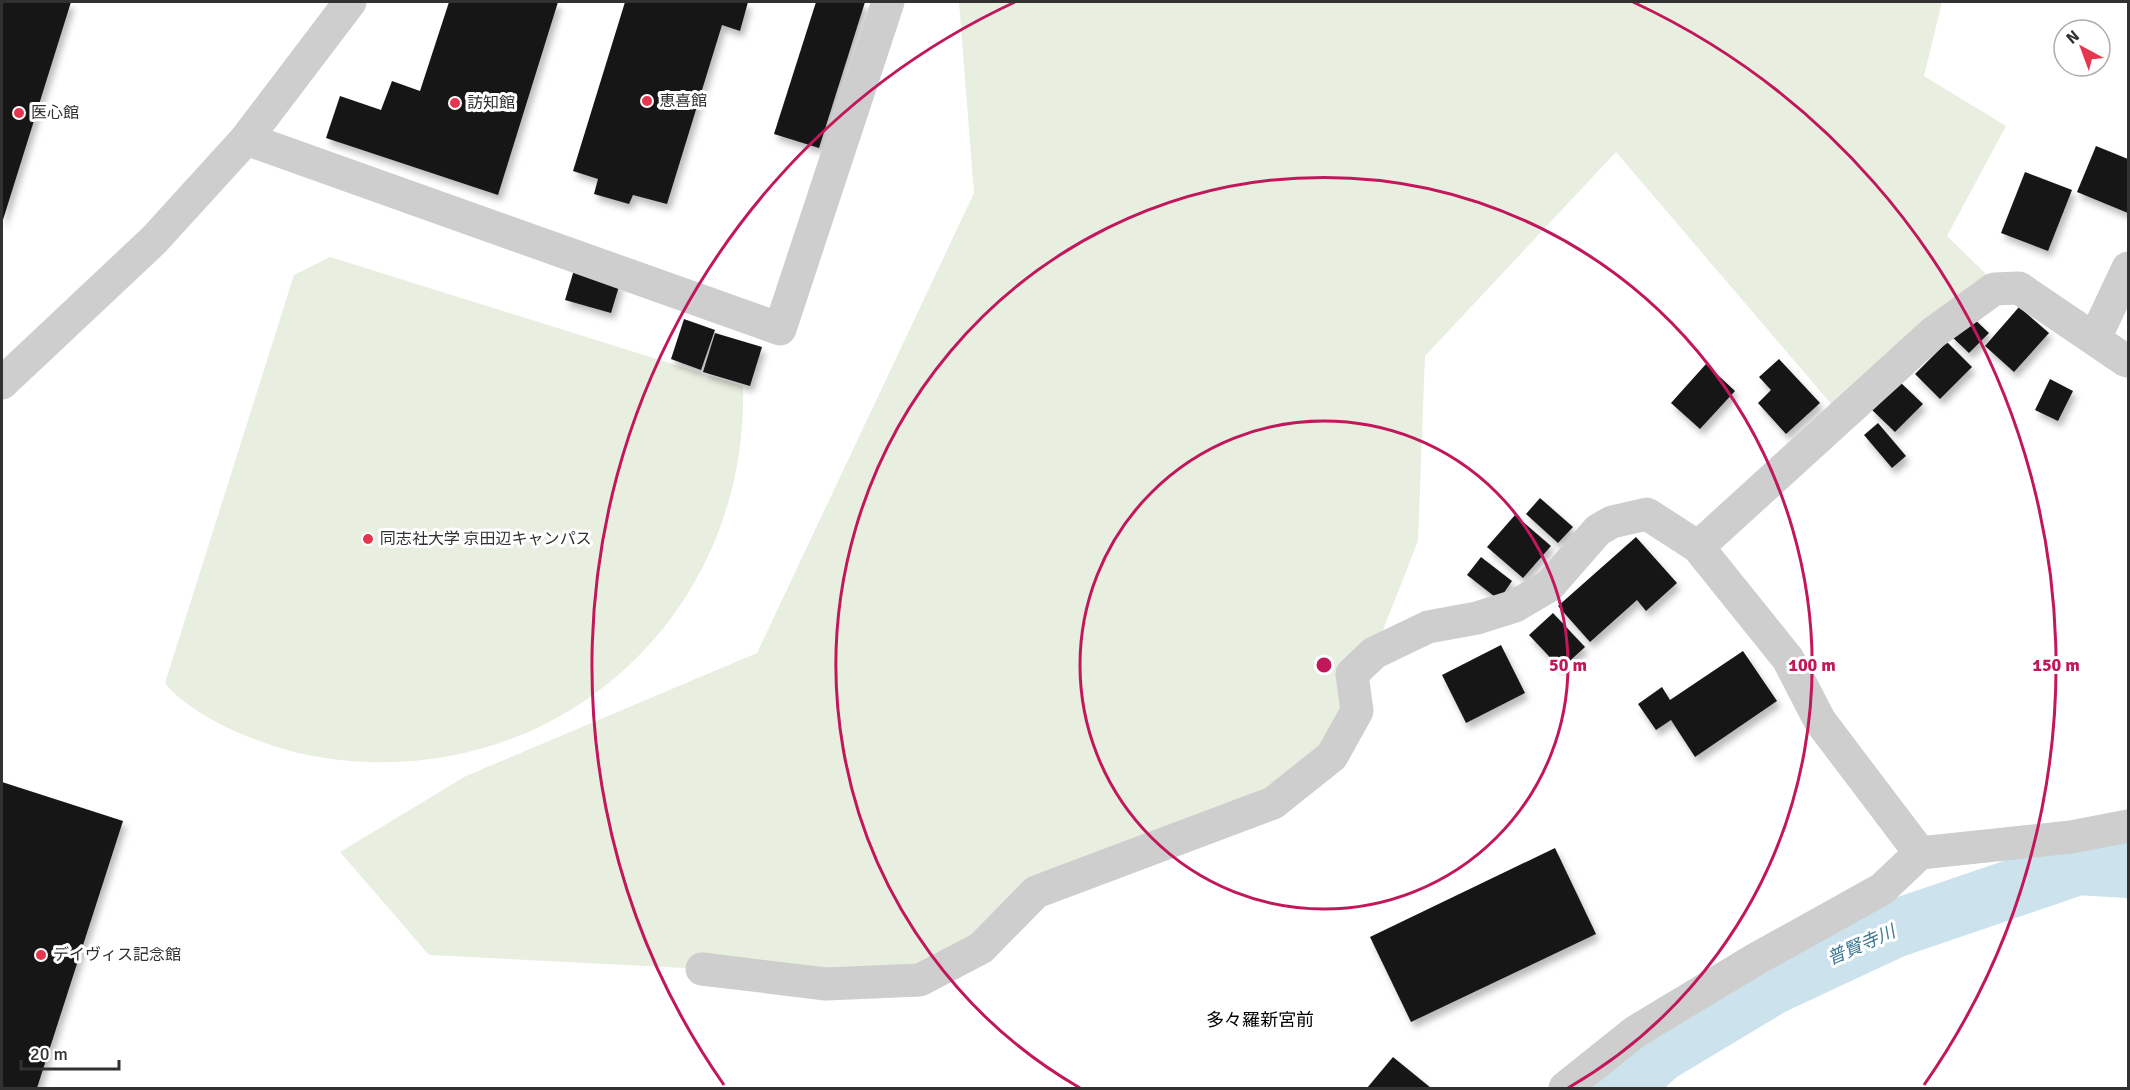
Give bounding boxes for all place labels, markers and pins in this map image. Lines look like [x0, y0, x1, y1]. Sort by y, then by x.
place label: 恵喜館 [659, 91, 707, 111]
place label: 訪知館 [467, 93, 515, 113]
marker: 恵喜館 [640, 94, 654, 108]
marker: 訪知館 [448, 96, 462, 110]
place label: 医心館 [31, 103, 79, 123]
marker: 医心館 [12, 106, 26, 120]
place label: 同志社大学 京田辺キャンパス [380, 529, 592, 549]
marker: 同志社大学 京田辺キャンパス [361, 532, 375, 546]
centre of rings [1314, 655, 1334, 675]
place label: デイヴィス記念館 [53, 945, 181, 965]
marker: デイヴィス記念館 [34, 948, 48, 962]

